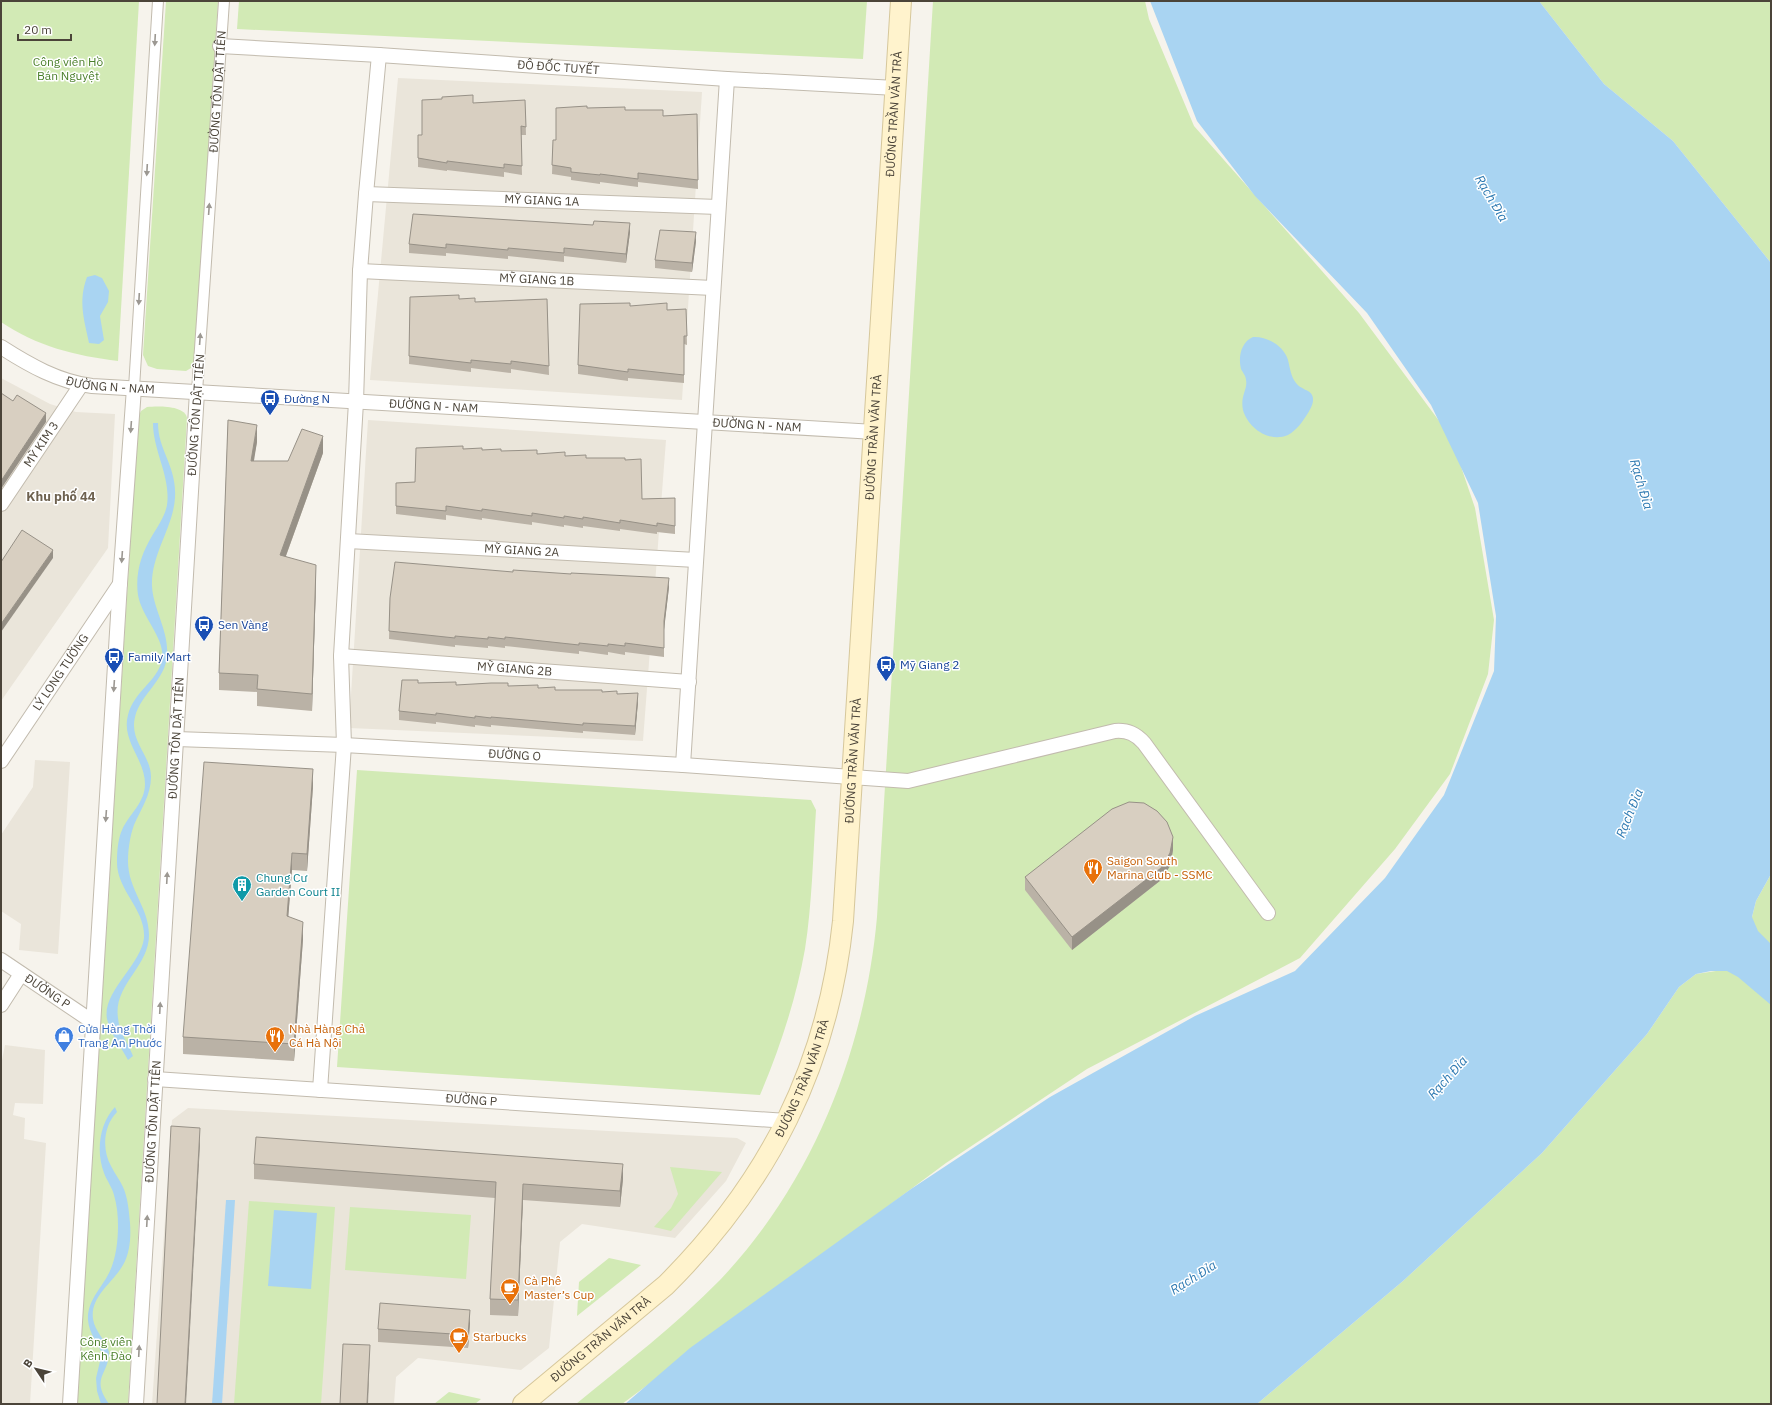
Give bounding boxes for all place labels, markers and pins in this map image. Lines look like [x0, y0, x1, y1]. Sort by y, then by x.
bus stop icon: Đường N [259, 388, 281, 416]
place label: Đường N [284, 391, 330, 406]
bus stop icon: Sen Vàng [193, 614, 215, 642]
place label: Sen Vàng [218, 617, 268, 632]
bus stop icon: Family Mart [103, 646, 125, 674]
place label: Family Mart [128, 649, 191, 664]
bus stop icon: Mỹ Giang 2 [875, 654, 897, 682]
place label: Mỹ Giang 2 [900, 657, 960, 672]
place label: Saigon South Marina Club - SSMC [1107, 853, 1213, 882]
restaurant icon: Saigon South Marina Club - SSMC [1082, 857, 1104, 885]
place label: Chung Cư Garden Court II [256, 870, 341, 899]
building icon: Chung Cư Garden Court II [231, 874, 253, 902]
place label: Cửa Hàng Thời Trang An Phước [78, 1021, 162, 1050]
place label: Nhà Hàng Chả Cá Hà Nội [289, 1021, 366, 1050]
shop icon: Cửa Hàng Thời Trang An Phước [53, 1025, 75, 1053]
restaurant icon: Nhà Hàng Chả Cá Hà Nội [264, 1025, 286, 1053]
place label: Cà Phê Master’s Cup [524, 1273, 594, 1302]
cafe icon: Cà Phê Master’s Cup [499, 1277, 521, 1305]
cafe icon: Starbucks [448, 1326, 470, 1354]
place label: Starbucks [473, 1329, 527, 1344]

